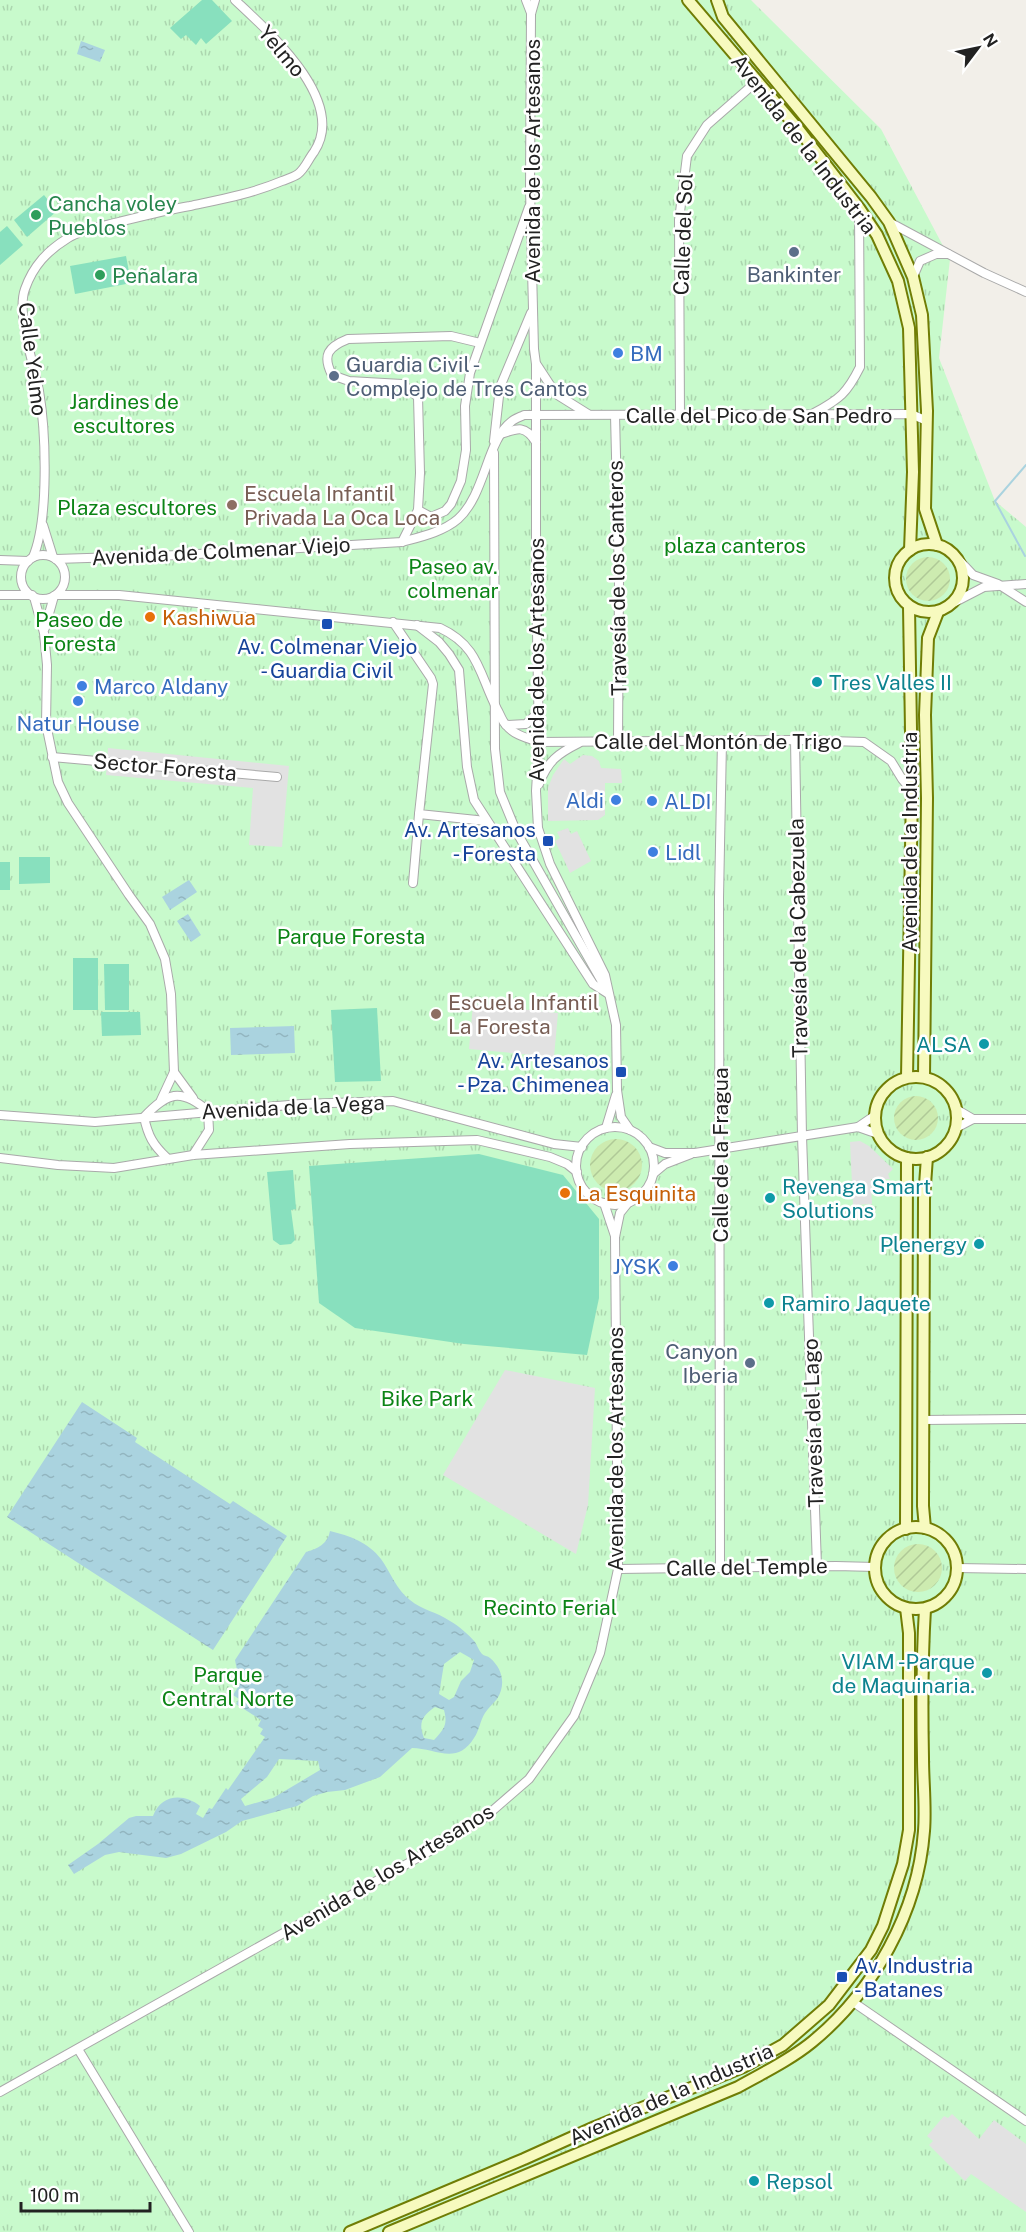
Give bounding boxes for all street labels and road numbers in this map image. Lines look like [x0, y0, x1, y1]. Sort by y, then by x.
street label: Yelmo [253, 20, 311, 82]
street label: Avenida de los Artesanos [520, 39, 545, 283]
street label: Avenida de la Industria [726, 49, 882, 239]
street label: Calle del Sol [668, 172, 698, 296]
street label: Calle Yelmo [14, 301, 52, 417]
street label: Calle del Pico de San Pedro [626, 403, 892, 428]
street label: Travesía de los Canteros [602, 460, 632, 696]
street label: Avenida de Colmenar Viejo [91, 532, 351, 570]
street label: Avenida de los Artesanos [524, 538, 549, 782]
street label: Calle del Montón de Trigo [594, 729, 842, 754]
street label: Avenida de la Industria [897, 732, 922, 952]
street label: Sector Foresta [92, 748, 238, 786]
street label: Travesía de la Cabezuela [783, 818, 813, 1058]
street label: Calle de la Fragua [708, 1067, 733, 1243]
street label: Avenida de la Vega [201, 1090, 385, 1124]
street label: Avenida de los Artesanos [603, 1327, 628, 1571]
street label: Travesía del Lago [798, 1338, 828, 1508]
street label: Calle del Temple [666, 1553, 828, 1581]
street label: Avenida de los Artesanos [276, 1798, 498, 1946]
street label: Avenida de la Industria [565, 2038, 777, 2150]

